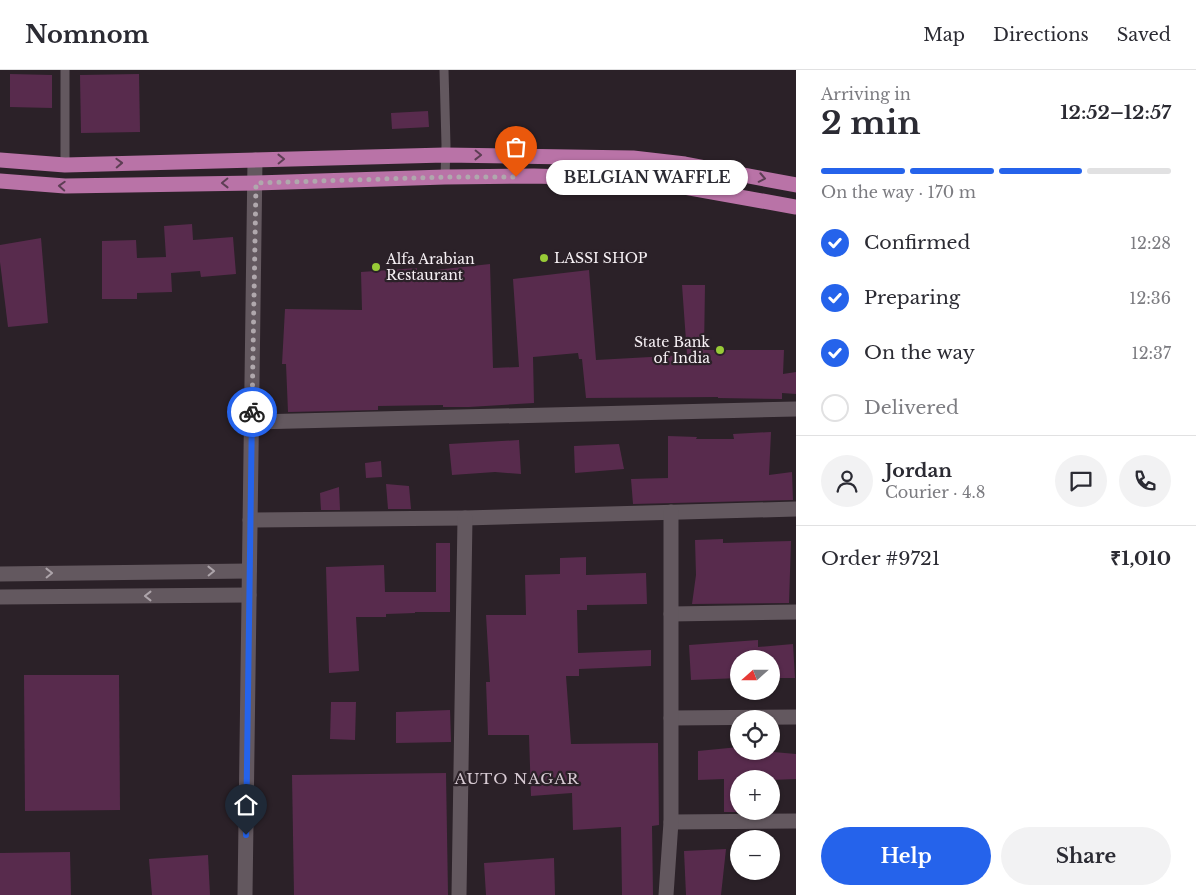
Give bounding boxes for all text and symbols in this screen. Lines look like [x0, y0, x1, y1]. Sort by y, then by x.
text: Nomnom [25, 20, 149, 49]
text: Map [923, 24, 965, 46]
text: Directions [993, 24, 1089, 46]
text: Saved [1117, 24, 1171, 46]
text: Arriving in [821, 84, 911, 104]
text: 12:52–12:57 [1060, 101, 1171, 124]
text: 2 min [821, 103, 921, 143]
pin [495, 126, 537, 177]
icon: bag [502, 133, 530, 161]
one-way arrow [475, 150, 483, 161]
one-way arrow [278, 154, 285, 164]
one-way arrow [115, 158, 123, 169]
callout: BELGIAN WAFFLE [546, 160, 748, 194]
text: BELGIAN WAFFLE [563, 167, 731, 187]
one-way arrow [757, 172, 766, 183]
one-way arrow [221, 178, 229, 189]
one-way arrow [58, 181, 66, 191]
text: On the way · 170 m [821, 182, 976, 202]
icon: check [821, 229, 849, 257]
text: Confirmed [864, 231, 970, 254]
text: 12:28 [1130, 233, 1171, 253]
place label: LASSI SHOP [554, 249, 648, 267]
place label: Alfa Arabian Restaurant [385, 250, 475, 284]
marker: LASSI SHOP [538, 252, 550, 264]
marker: Alfa Arabian Restaurant [370, 261, 382, 273]
icon: check [821, 284, 849, 312]
text: Preparing [864, 286, 960, 309]
text: 12:36 [1129, 288, 1171, 308]
place label: State Bank of India [634, 333, 710, 367]
icon: check [821, 339, 849, 367]
text: On the way [864, 341, 975, 364]
text: 12:37 [1132, 343, 1171, 363]
marker: State Bank of India [714, 344, 726, 356]
courier [227, 387, 277, 437]
text: Delivered [864, 396, 959, 419]
icon: bike [238, 398, 266, 426]
button: person [821, 455, 873, 507]
button: chat [1055, 455, 1107, 507]
button: phone [1119, 455, 1171, 507]
text: Jordan [885, 459, 952, 482]
text: Courier · 4.8 [885, 482, 986, 502]
text: Order #9721 [821, 547, 940, 570]
text: ₹1,010 [1110, 547, 1171, 570]
one-way arrow [208, 566, 215, 576]
one-way arrow [45, 568, 53, 578]
one-way arrow [144, 591, 152, 601]
north arrow [730, 650, 780, 700]
map controls [730, 650, 780, 880]
button: locate [730, 710, 780, 760]
district label: AUTO NAGAR [453, 769, 580, 788]
button: + [730, 770, 780, 820]
pin [225, 784, 267, 835]
icon: home [232, 791, 260, 819]
button: Help [821, 827, 991, 885]
button: Share [1001, 827, 1171, 885]
button: − [730, 830, 780, 880]

